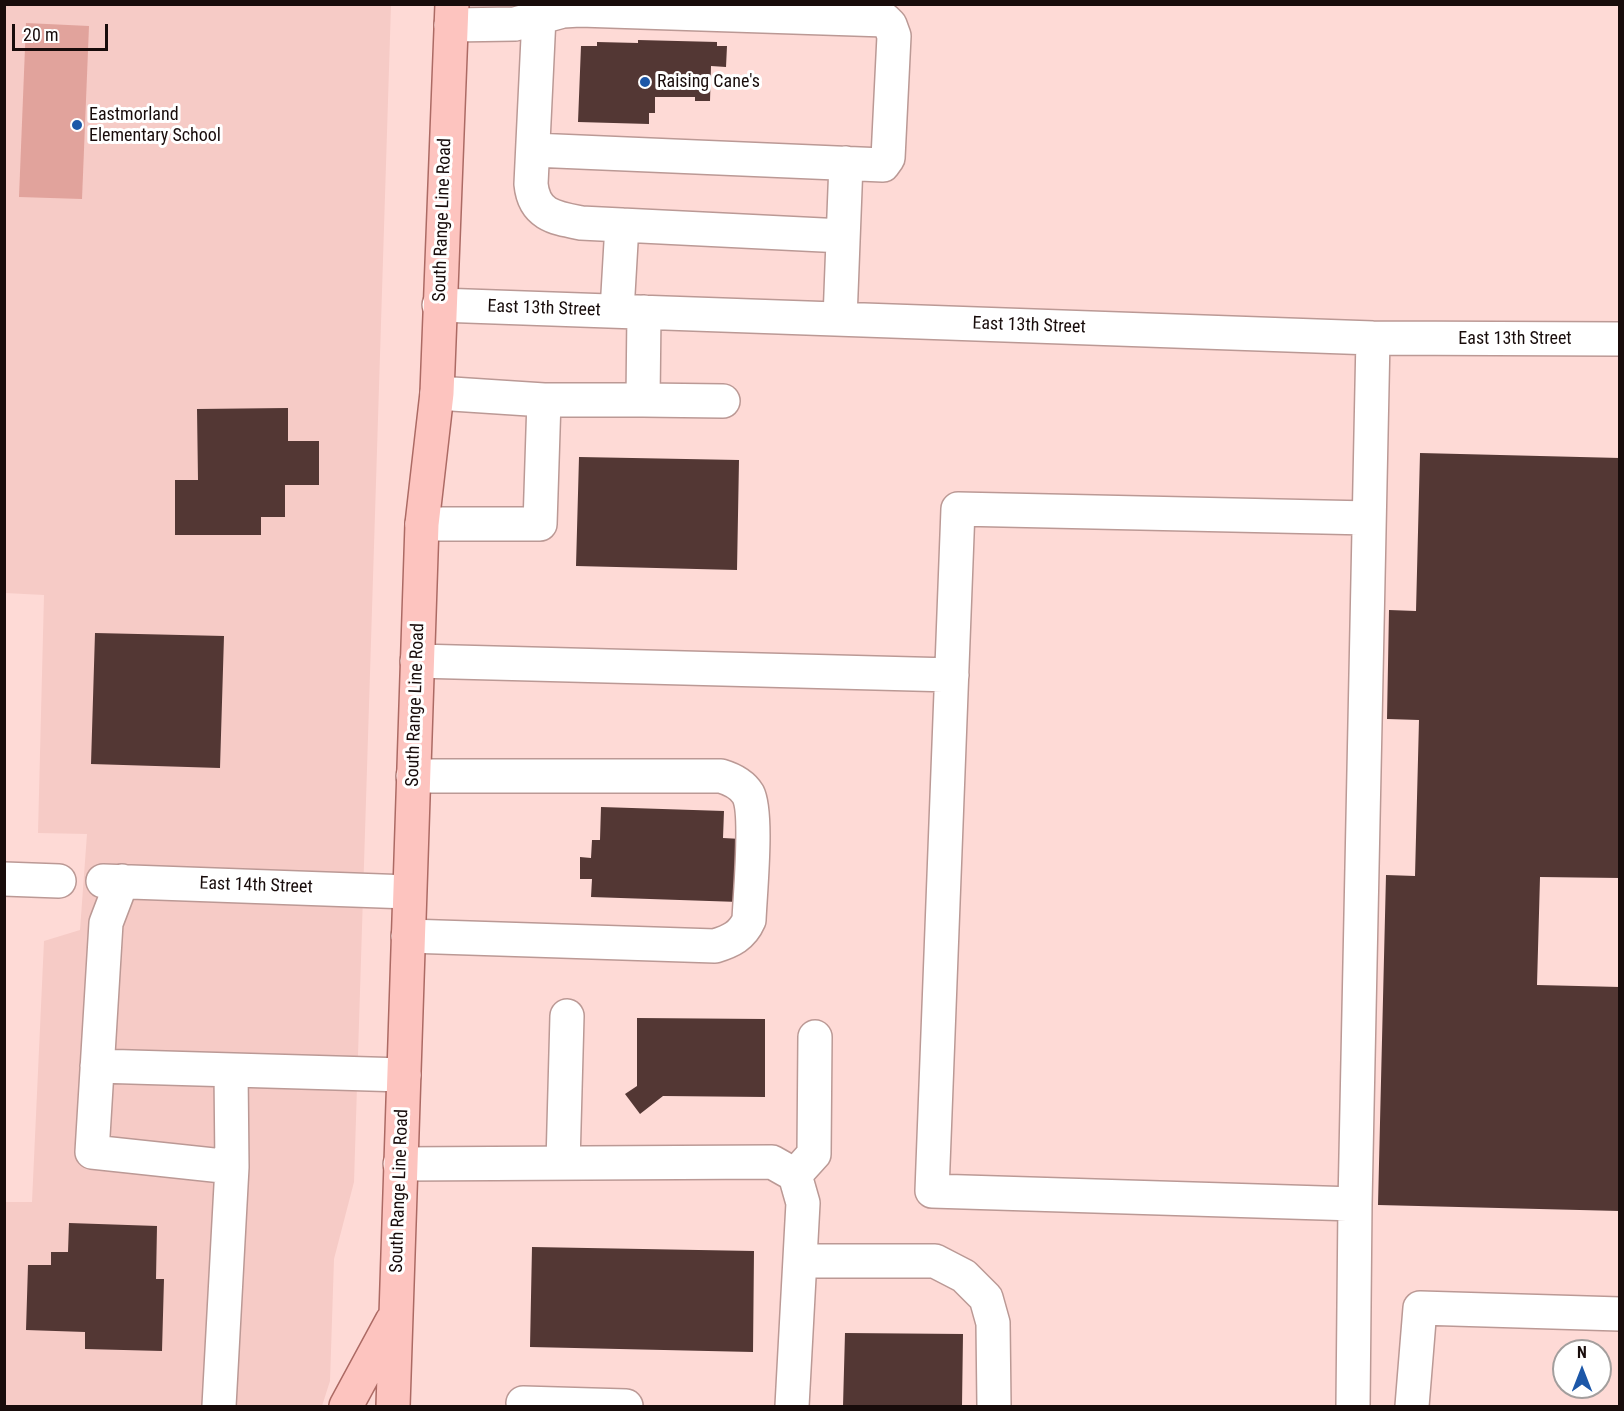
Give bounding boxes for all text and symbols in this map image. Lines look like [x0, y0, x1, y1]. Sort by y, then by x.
scale bar [15, 12, 111, 50]
text: 20 m [23, 24, 58, 45]
place label: Raising Cane's [657, 71, 760, 93]
marker: Raising Cane's [638, 75, 652, 89]
place label: Eastmorland Elementary School [89, 104, 221, 146]
marker: Eastmorland Elementary School [70, 118, 84, 132]
street label: South Range Line Road [429, 138, 457, 302]
street label: East 13th Street [487, 296, 601, 322]
street label: East 13th Street [972, 313, 1086, 339]
street label: East 13th Street [1458, 328, 1572, 350]
street label: South Range Line Road [402, 623, 430, 787]
street label: East 14th Street [199, 873, 313, 899]
street label: South Range Line Road [386, 1109, 414, 1273]
north arrow [1552, 1339, 1612, 1399]
text: N [1577, 1343, 1587, 1362]

